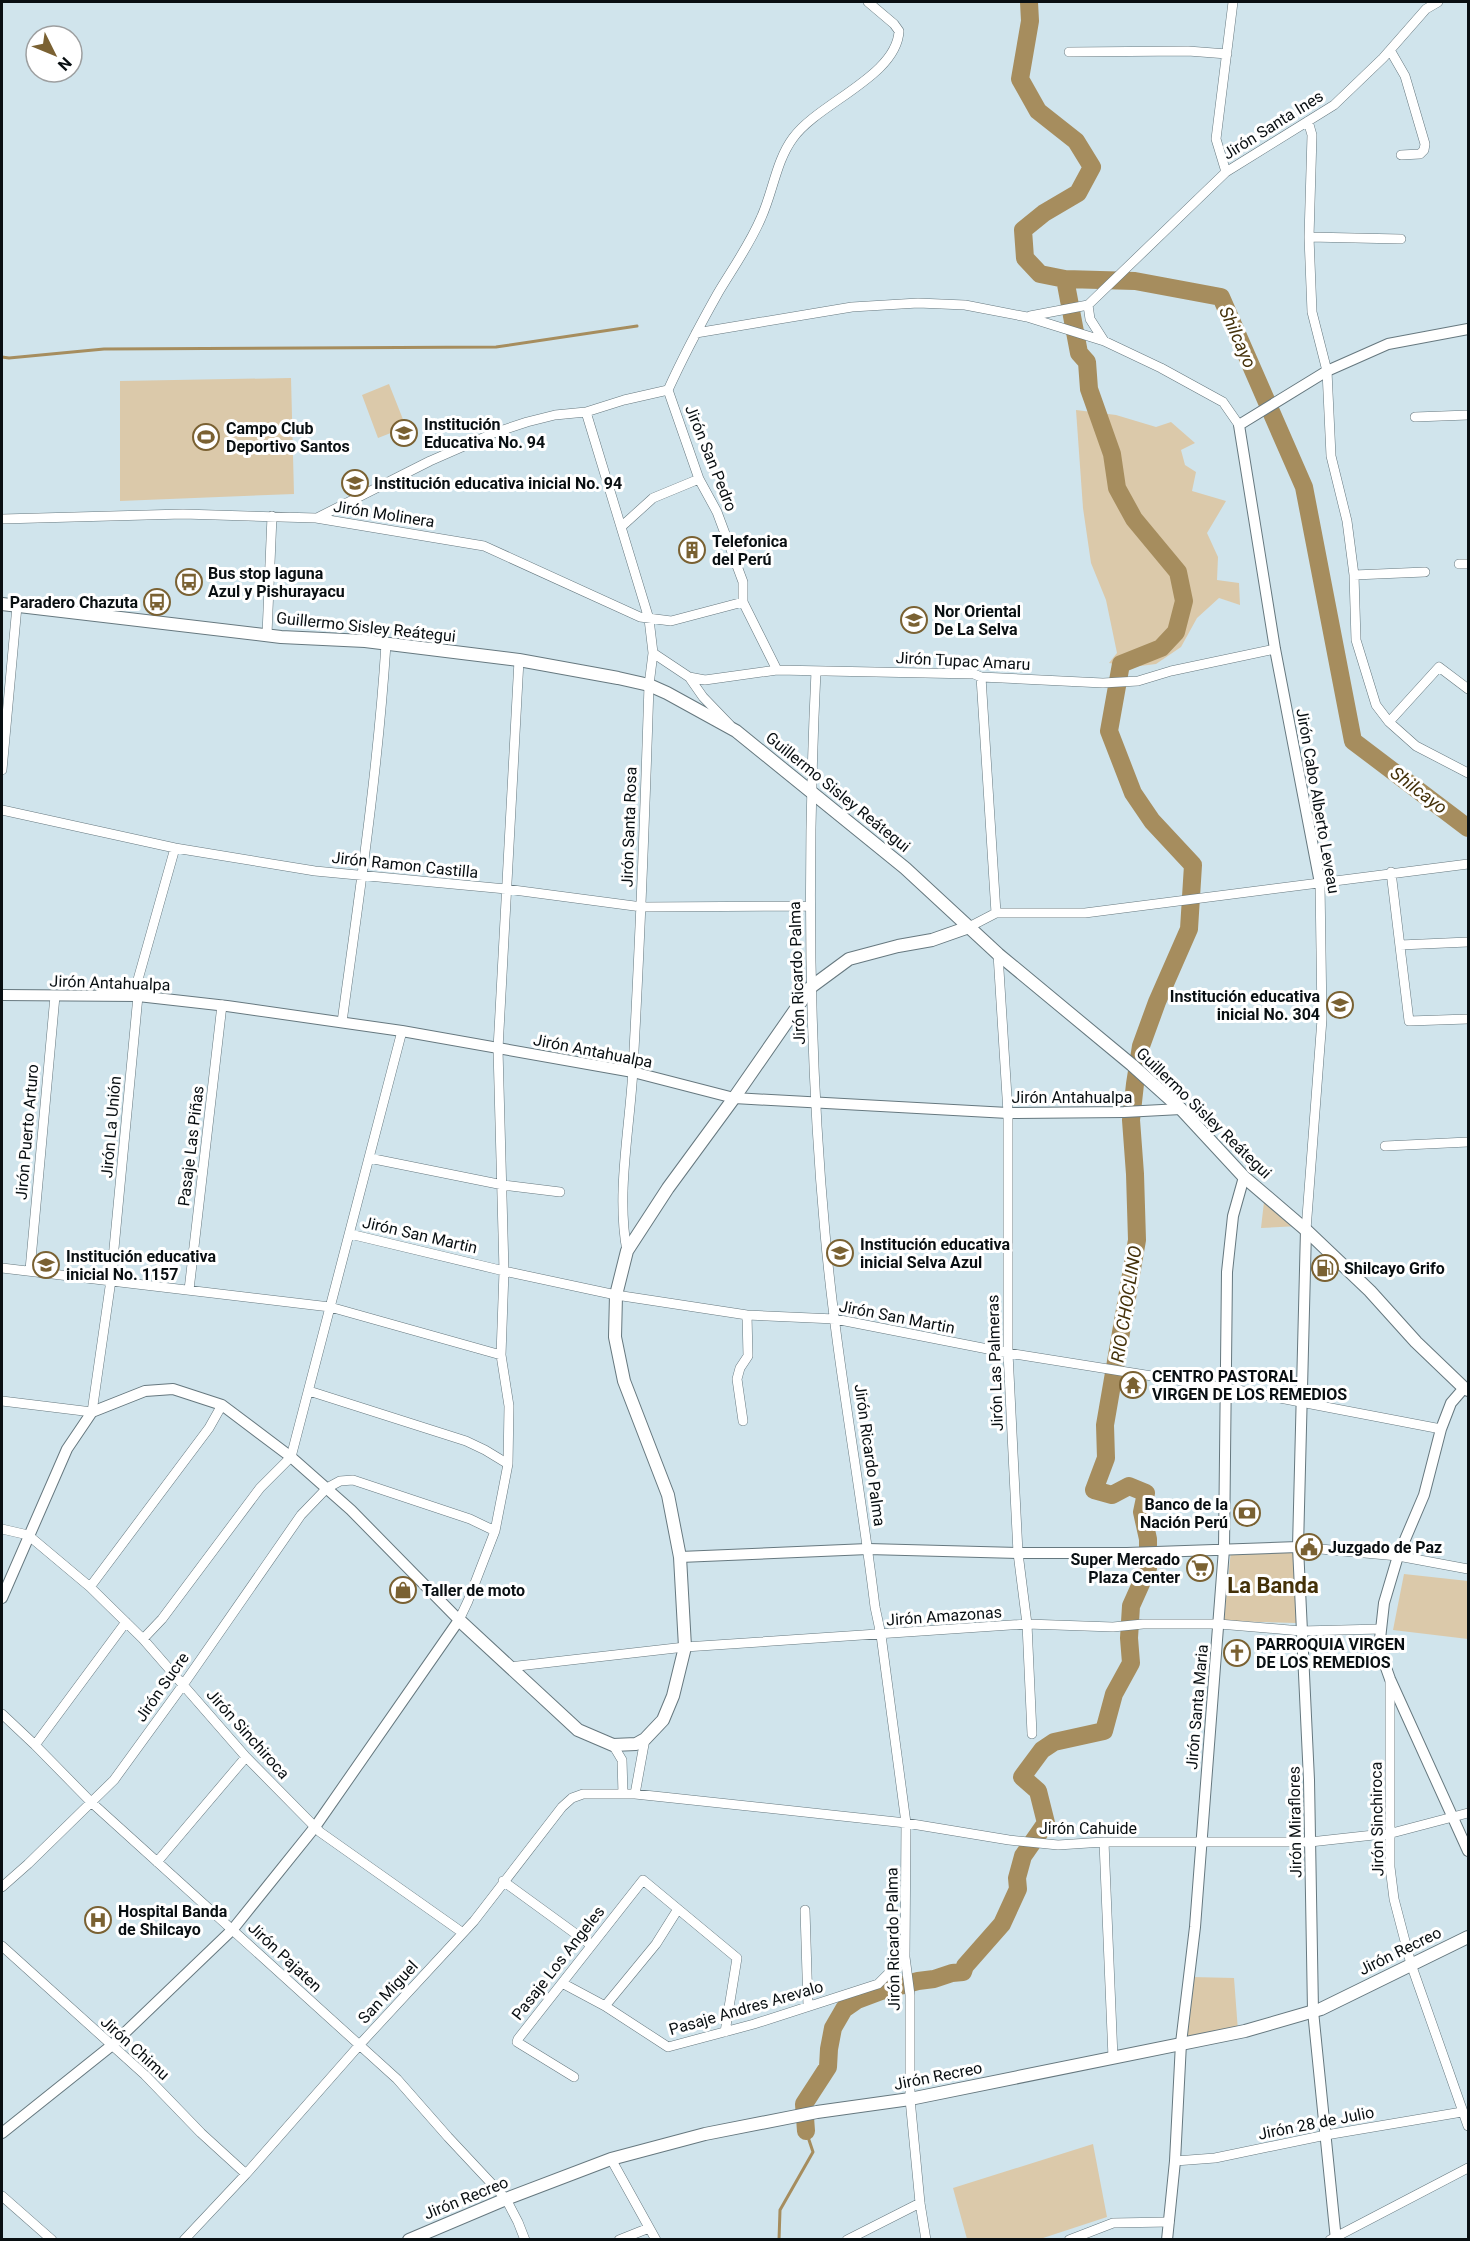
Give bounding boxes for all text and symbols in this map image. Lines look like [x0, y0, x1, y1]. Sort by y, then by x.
north arrow [24, 24, 84, 84]
text: N [54, 53, 75, 74]
street label: Jirón Santa Ines [1219, 87, 1327, 163]
water label: Shilcayo [1215, 303, 1261, 371]
street label: Jirón San Pedro [681, 402, 741, 514]
place label: Institución Educativa No. 94 [424, 415, 545, 452]
school or university icon: Institución Educativa No. 94 [389, 418, 419, 448]
place label: Campo Club Deportivo Santos [226, 419, 350, 456]
sports icon: Campo Club Deportivo Santos [191, 422, 221, 452]
school or university icon: Institución educativa inicial No. 94 [340, 468, 370, 498]
place label: Institución educativa inicial No. 94 [374, 474, 622, 493]
street label: Jirón Molinera [332, 497, 436, 531]
place label: Telefonica del Perú [712, 532, 788, 569]
building icon: Telefonica del Perú [677, 535, 707, 565]
place label: Bus stop laguna Azul y Pishurayacu [208, 564, 345, 601]
bus stop icon: Bus stop laguna Azul y Pishurayacu [174, 567, 204, 597]
bus stop icon: Paradero Chazuta [142, 587, 172, 617]
place label: Paradero Chazuta [10, 593, 138, 612]
place label: Nor Oriental De La Selva [934, 602, 1021, 639]
school or university icon: Nor Oriental De La Selva [899, 605, 929, 635]
street label: Guillermo Sisley Reátegui [275, 608, 457, 646]
street label: Jirón Tupac Amaru [895, 648, 1031, 674]
street label: Jirón Cabo Alberto Leveau [1292, 707, 1344, 895]
street label: Guillermo Sisley Reátegui [762, 728, 914, 856]
water label: Shilcayo [1387, 762, 1451, 818]
street label: Jirón Santa Rosa [617, 766, 641, 888]
street label: Jirón Ramon Castilla [331, 848, 479, 882]
street label: Jirón Ricardo Palma [785, 901, 809, 1045]
street label: Jirón Antahualpa [49, 971, 171, 995]
place label: Institución educativa inicial No. 304 [1170, 987, 1320, 1024]
school or university icon: Institución educativa inicial No. 304 [1325, 990, 1355, 1020]
street label: Jirón Antahualpa [532, 1030, 654, 1072]
street label: Guillermo Sisley Reátegui [1133, 1044, 1275, 1182]
street label: Jirón Puerto Arturo [12, 1063, 42, 1201]
street label: Jirón La Unión [97, 1075, 125, 1179]
street label: Pasaje Las Piñas [174, 1085, 208, 1207]
street label: Jirón Antahualpa [1011, 1088, 1133, 1107]
street label: Jirón San Martin [361, 1213, 479, 1257]
place label: Institución educativa inicial Selva Azul [860, 1235, 1011, 1272]
school or university icon: Institución educativa inicial Selva Azul [825, 1238, 855, 1268]
water label: RIO CHOCLINO [1106, 1244, 1146, 1364]
place label: Institución educativa inicial No. 1157 [66, 1247, 217, 1284]
school or university icon: Institución educativa inicial No. 1157 [31, 1250, 61, 1280]
fuel station icon: Shilcayo Grifo [1310, 1253, 1340, 1283]
place label: Shilcayo Grifo [1344, 1259, 1445, 1278]
street label: Jirón Las Palmeras [983, 1294, 1007, 1432]
street label: Jirón San Martin [838, 1296, 956, 1338]
place label: CENTRO PASTORAL VIRGEN DE LOS REMEDIOS [1152, 1367, 1347, 1404]
temple icon: CENTRO PASTORAL VIRGEN DE LOS REMEDIOS [1118, 1370, 1148, 1400]
street label: Jirón Ricardo Palma [851, 1383, 889, 1527]
place label: Banco de la Nación Perú [1140, 1495, 1228, 1532]
bank icon: Banco de la Nación Perú [1232, 1498, 1262, 1528]
public building icon: Juzgado de Paz [1294, 1532, 1324, 1562]
place label: Juzgado de Paz [1328, 1538, 1442, 1557]
place label: Super Mercado Plaza Center [1070, 1550, 1180, 1587]
supermarket icon: Super Mercado Plaza Center [1185, 1553, 1215, 1583]
district label: La Banda [1227, 1573, 1319, 1598]
shop icon: Taller de moto [388, 1575, 418, 1605]
place label: Taller de moto [422, 1581, 525, 1600]
street label: Jirón Amazonas [886, 1602, 1002, 1630]
place label: PARROQUIA VIRGEN DE LOS REMEDIOS [1256, 1635, 1405, 1672]
church icon: PARROQUIA VIRGEN DE LOS REMEDIOS [1222, 1638, 1252, 1668]
street label: Jirón Santa Maria [1182, 1644, 1212, 1770]
street label: Jirón Sucre [131, 1649, 193, 1725]
street label: Jirón Sinchiroca [203, 1685, 293, 1783]
street label: Jirón Sinchiroca [1367, 1761, 1387, 1877]
street label: Jirón Miraflores [1285, 1766, 1305, 1878]
street label: Jirón Cahuide [1039, 1819, 1137, 1838]
street label: Jirón Ricardo Palma [882, 1867, 904, 2011]
place label: Hospital Banda de Shilcayo [118, 1902, 228, 1939]
street label: Pasaje Los Angeles [508, 1902, 608, 2024]
hospital icon: Hospital Banda de Shilcayo [83, 1905, 113, 1935]
street label: Jirón Pajaten [244, 1918, 326, 1996]
street label: Jirón Recreo [1356, 1923, 1444, 1979]
street label: San Miguel [354, 1957, 422, 2027]
street label: Pasaje Andres Arevalo [667, 1977, 825, 2039]
street label: Jirón Chimu [97, 2012, 173, 2084]
street label: Jirón Recreo [892, 2058, 984, 2094]
street label: Jirón 28 de Julio [1256, 2102, 1376, 2144]
street label: Jirón Recreo [421, 2172, 511, 2224]

